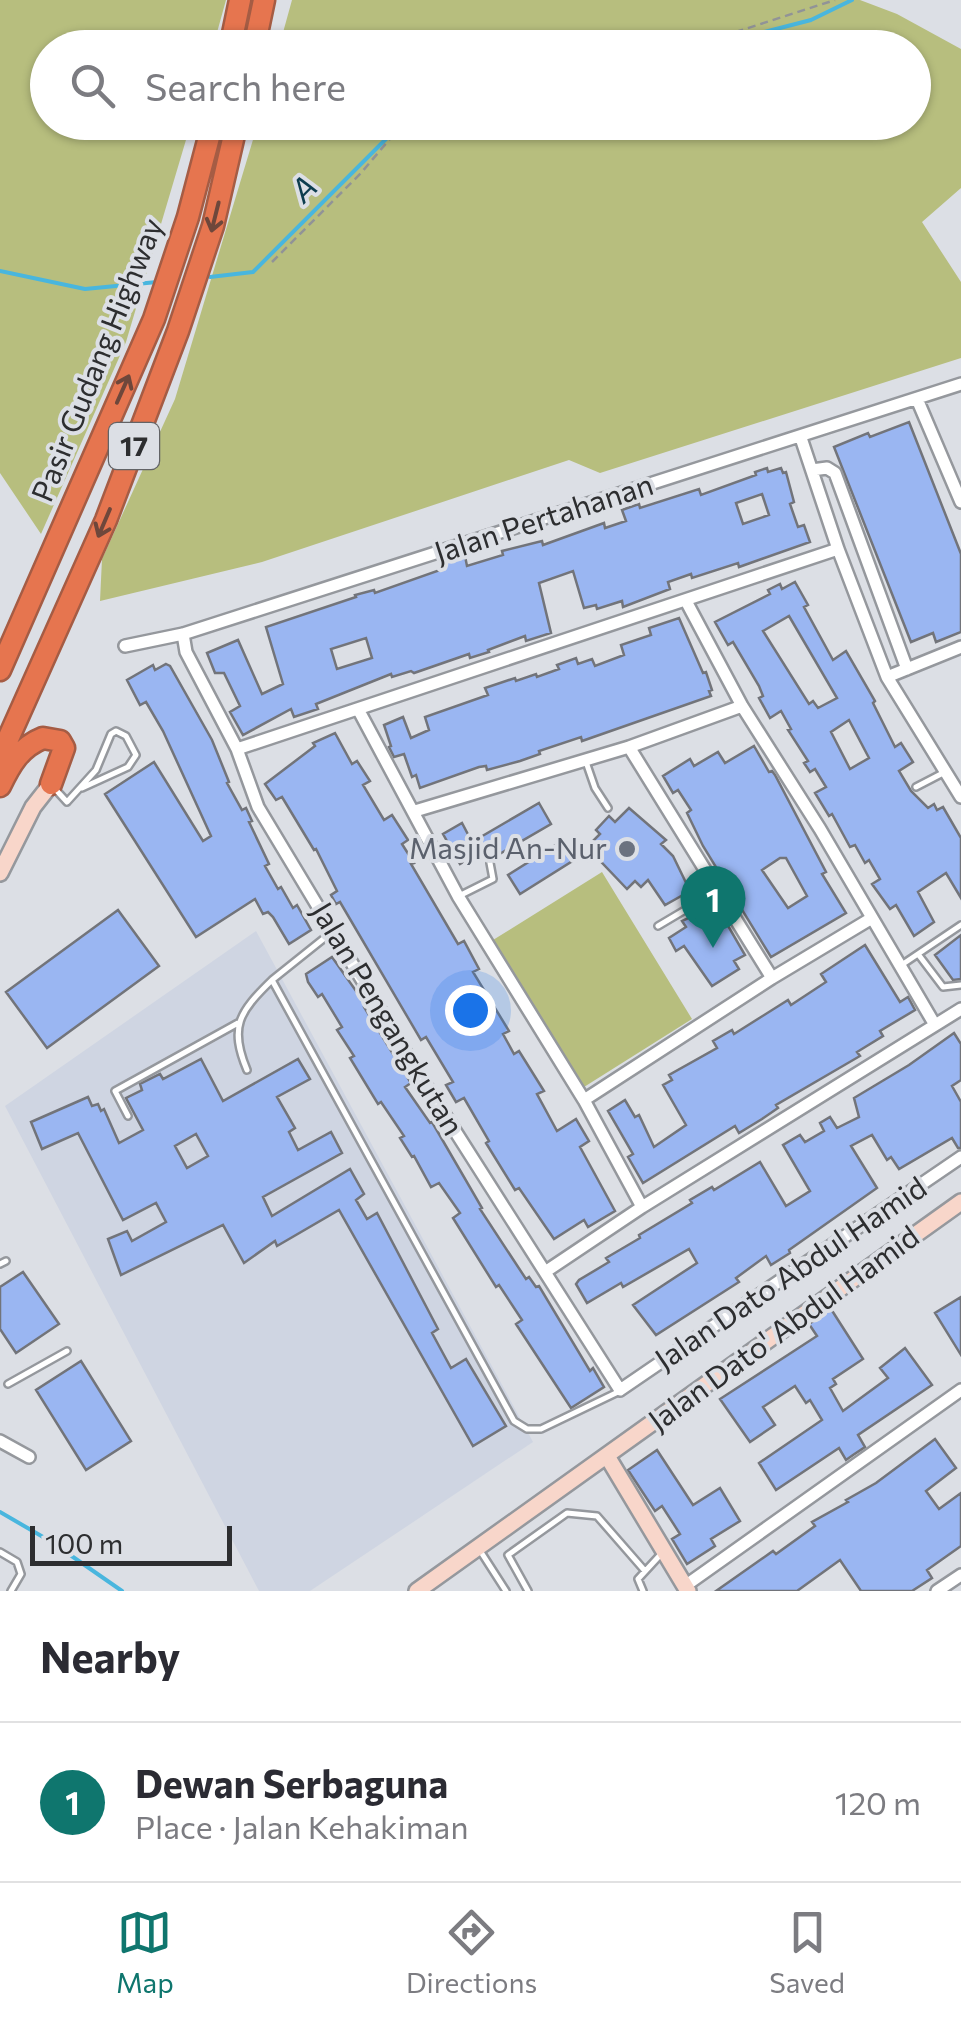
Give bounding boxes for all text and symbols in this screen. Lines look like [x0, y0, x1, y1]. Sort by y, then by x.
search box [30, 30, 931, 140]
icon: search [65, 58, 120, 113]
text: Search here [145, 62, 346, 109]
water label: A [280, 166, 325, 210]
one-way arrow [204, 201, 223, 232]
street label: Pasir Gudang Highway [22, 212, 169, 506]
one-way arrow [115, 374, 133, 405]
road number: 17 [109, 423, 159, 469]
street label: Jalan Pertahanan [429, 464, 657, 569]
one-way arrow [94, 507, 112, 538]
place label: Masjid An-Nur [409, 828, 607, 865]
marker: Masjid An-Nur [616, 838, 638, 860]
pin: 1 [680, 866, 746, 948]
street label: Jalan Pengangkutan [305, 894, 473, 1141]
your location [445, 985, 496, 1036]
street label: Jalan Dato Abdul Hamid [647, 1167, 932, 1377]
street label: Jalan Dato' Abdul Hamid [640, 1216, 925, 1438]
scale bar [30, 1521, 232, 1566]
text: 100 m [45, 1526, 123, 1560]
text: Nearby [40, 1630, 180, 1682]
text: Dewan Serbaguna [135, 1759, 448, 1806]
text: 1 [65, 1782, 80, 1822]
text: 120 m [835, 1782, 921, 1822]
text: Place · Jalan Kehakiman [135, 1806, 469, 1846]
tab: Map [116, 1905, 174, 1999]
tab: Directions [406, 1905, 537, 1999]
tab: Saved [769, 1905, 845, 1999]

